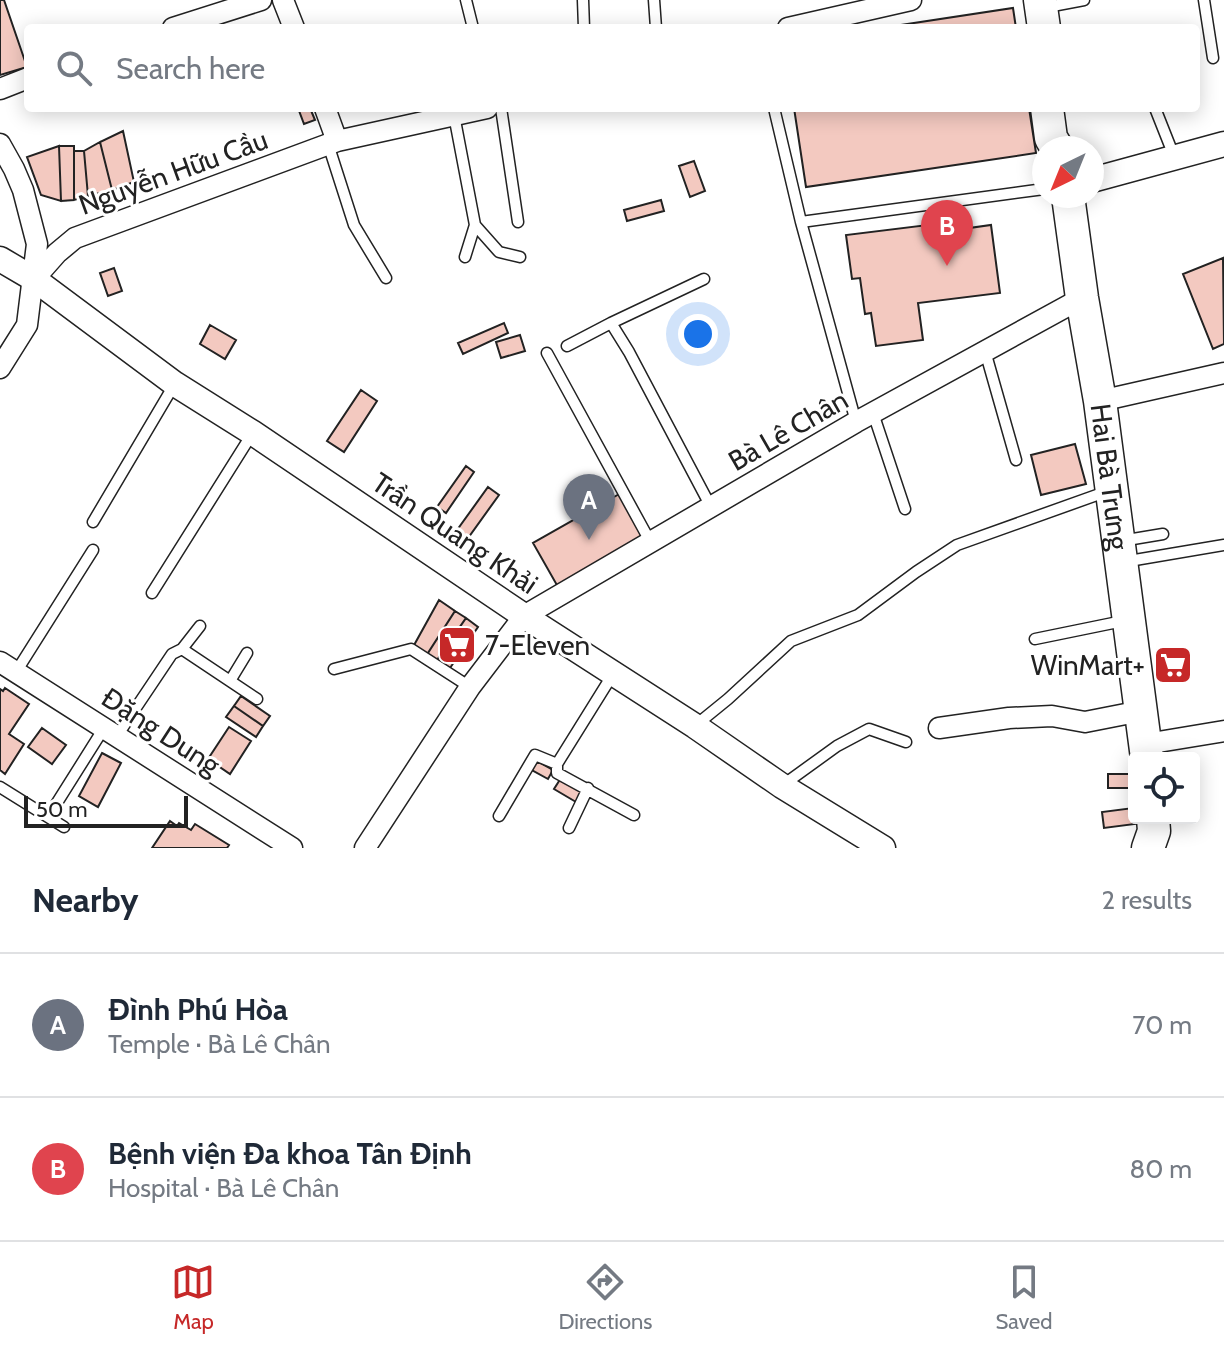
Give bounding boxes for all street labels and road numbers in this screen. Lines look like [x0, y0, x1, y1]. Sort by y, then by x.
street label: Nguyễn Hữu Cầu [74, 122, 272, 222]
street label: Bà Lê Chân [722, 382, 854, 478]
street label: Hai Bà Trưng [1084, 402, 1137, 553]
street label: Trần Quang Khải [366, 465, 544, 601]
street label: Đặng Dung [95, 680, 227, 782]

